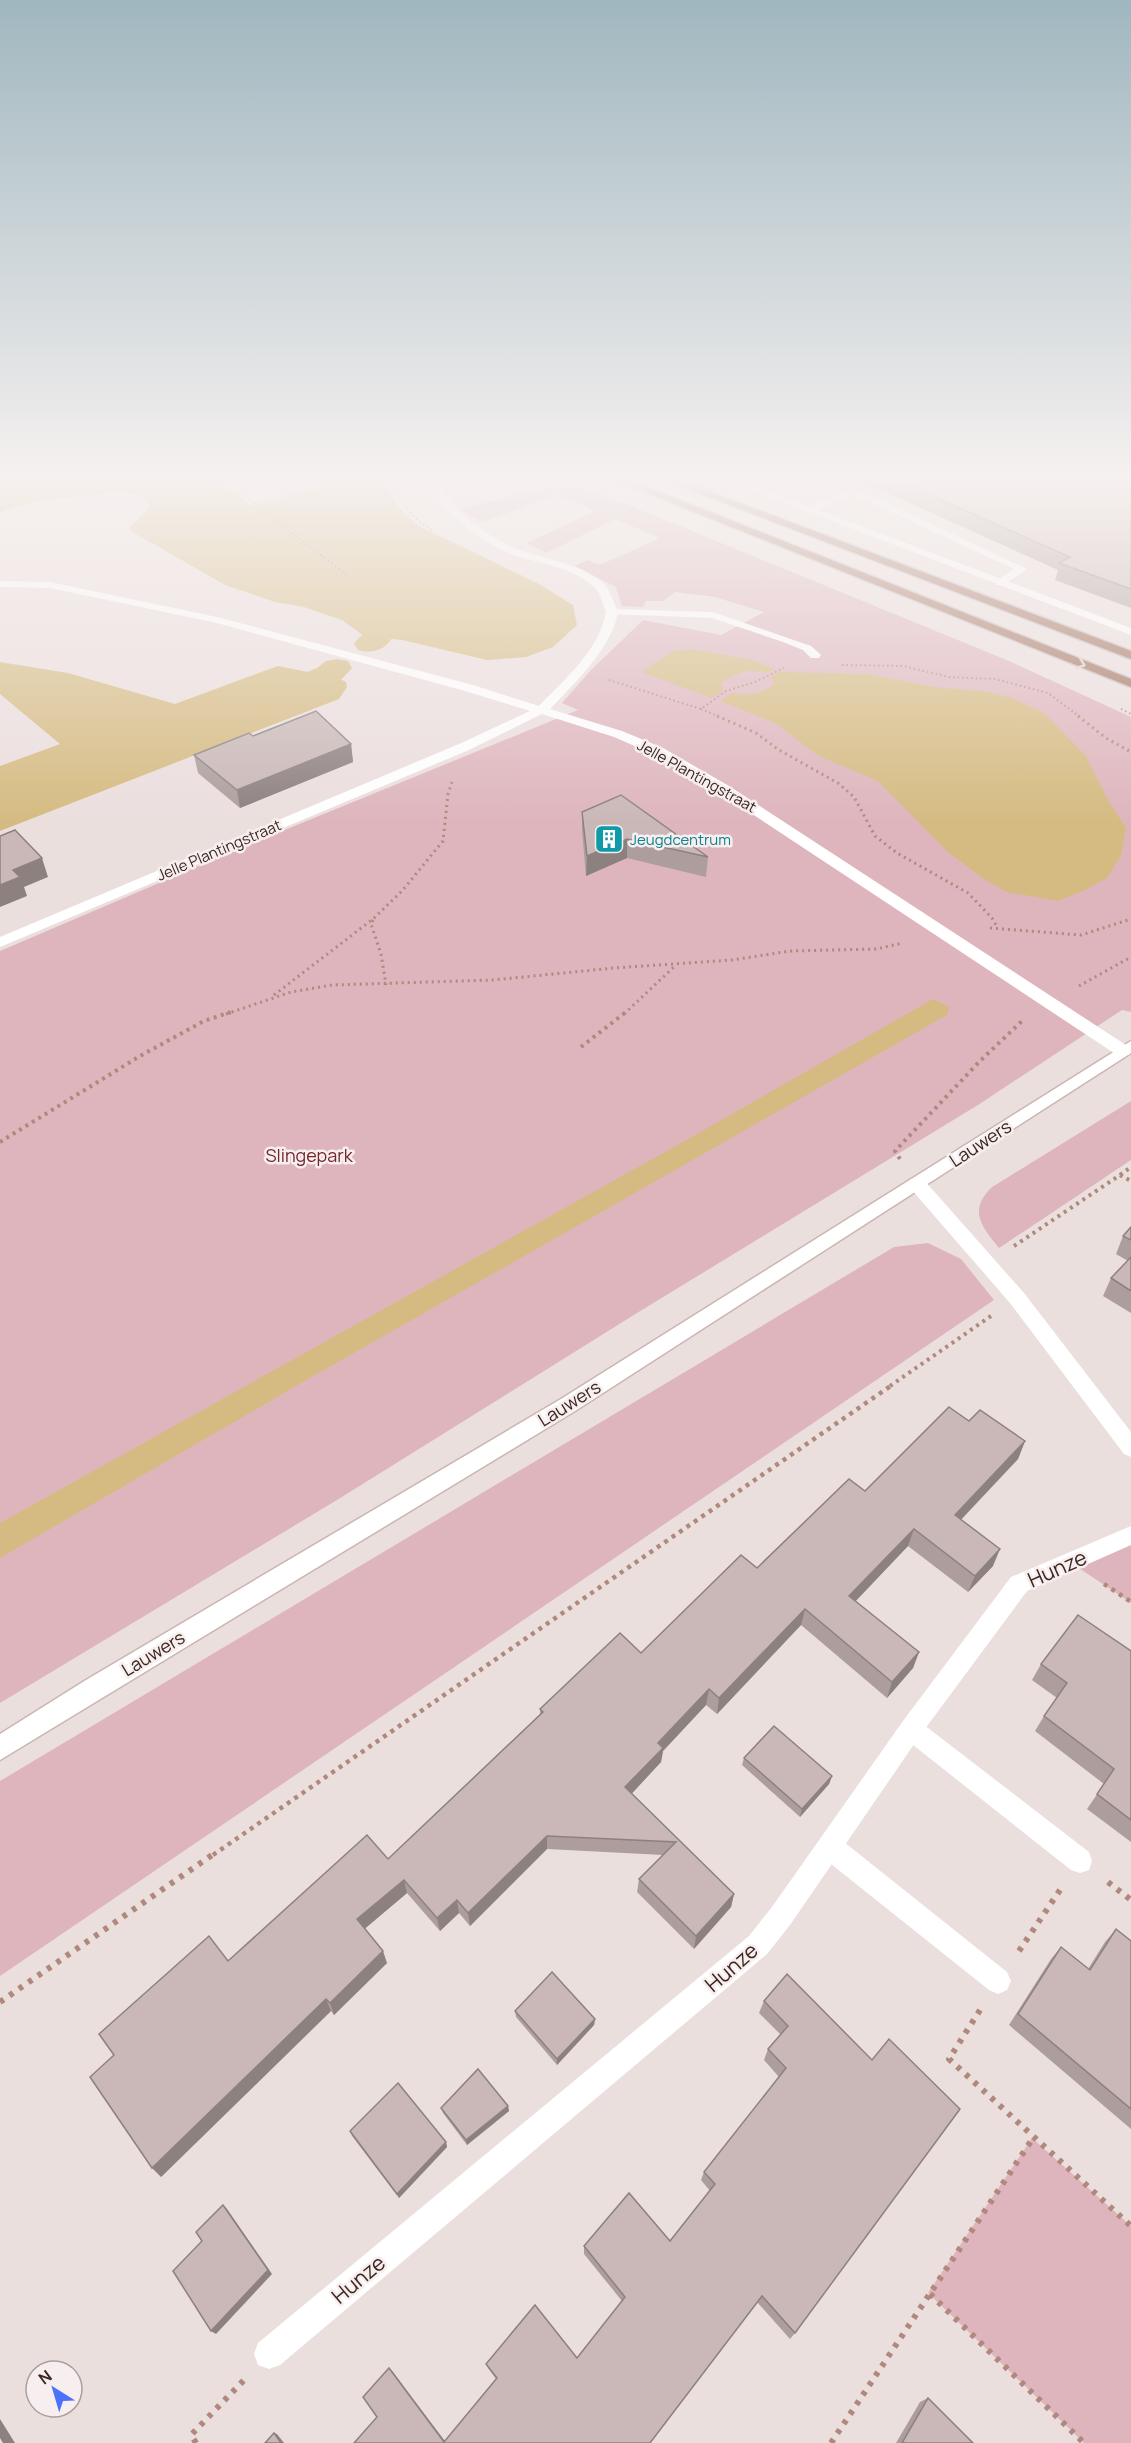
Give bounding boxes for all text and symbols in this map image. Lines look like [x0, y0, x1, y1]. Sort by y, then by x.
one-way arrow [1075, 657, 1086, 669]
street label: Jelle Plantingstraat [634, 735, 760, 817]
street label: Jelle Plantingstraat [154, 814, 284, 886]
building icon: Jeugdcentrum [593, 823, 625, 855]
place label: Jeugdcentrum [630, 829, 731, 850]
street label: Lauwers [944, 1114, 1016, 1172]
park label: Slingepark [265, 1143, 354, 1167]
street label: Lauwers [533, 1374, 605, 1432]
street label: Hunze [1023, 1543, 1091, 1593]
street label: Lauwers [117, 1625, 189, 1681]
street label: Hunze [698, 1936, 764, 1998]
street label: Hunze [325, 2248, 391, 2310]
north arrow [24, 2359, 84, 2419]
text: N [34, 2365, 56, 2389]

